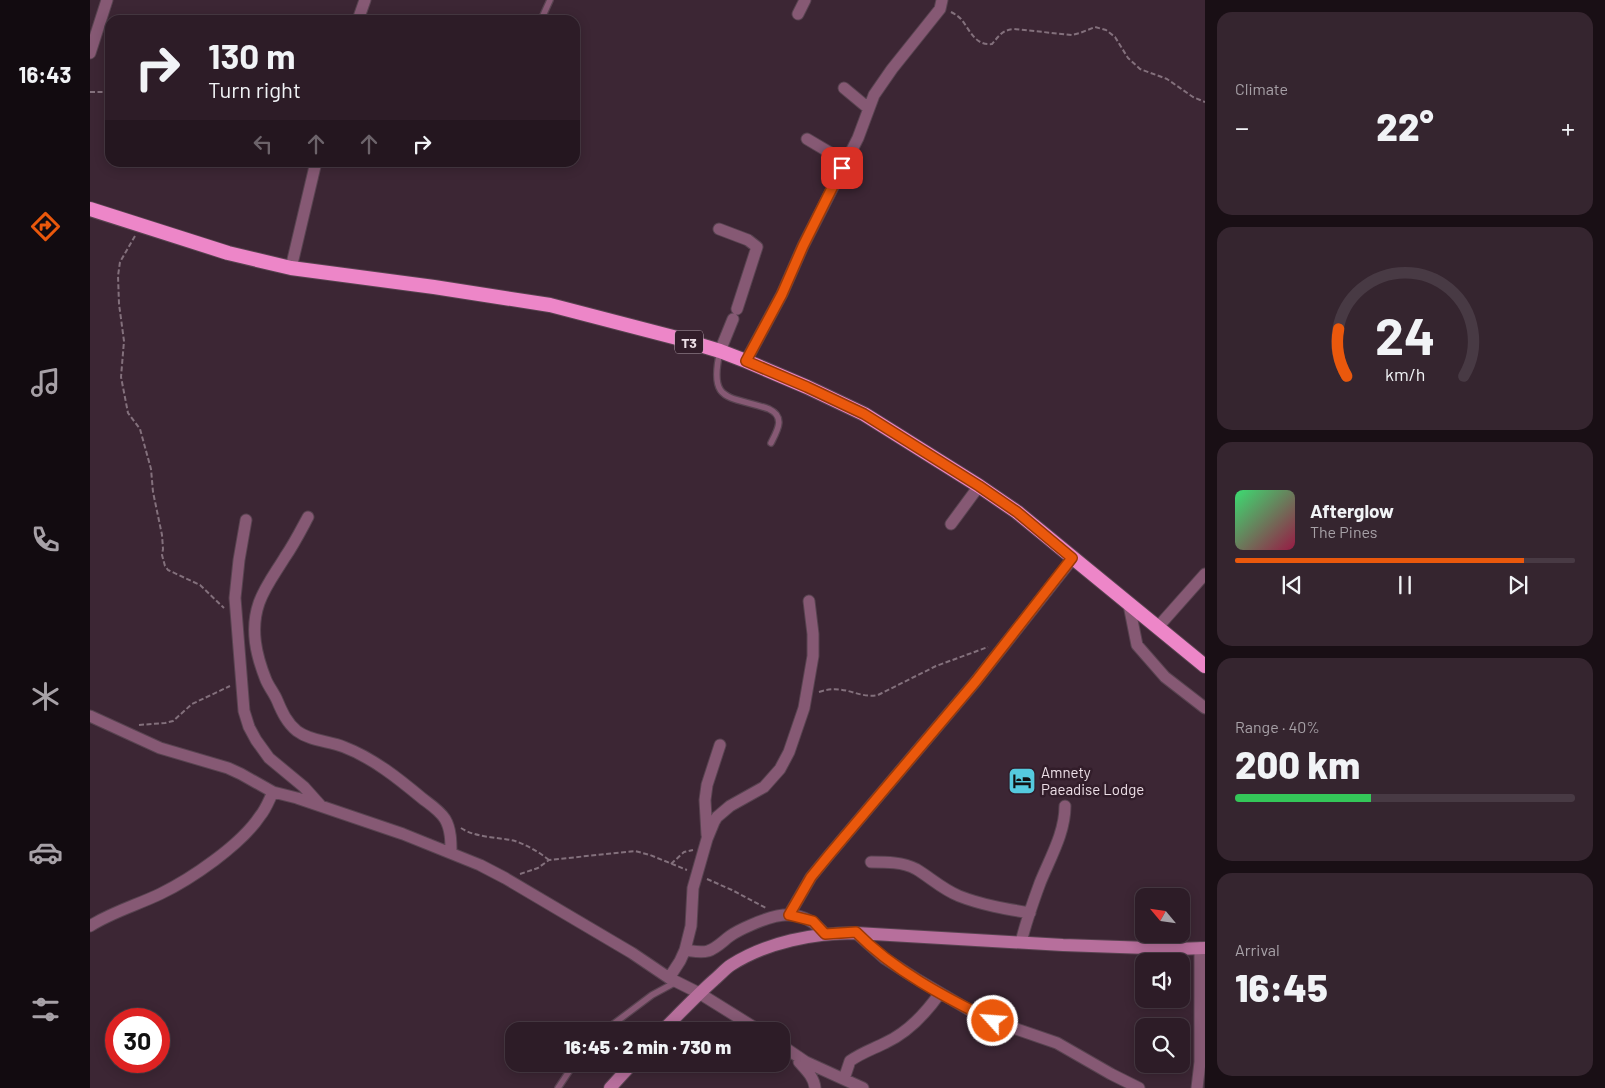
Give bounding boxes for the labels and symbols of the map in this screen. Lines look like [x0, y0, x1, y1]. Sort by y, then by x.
pin [821, 147, 863, 189]
road number: T3 [675, 331, 703, 354]
place label: Amnety Paeadise Lodge [1041, 763, 1144, 798]
hotel icon: Amnety Paeadise Lodge [1007, 766, 1037, 796]
north arrow [1135, 888, 1190, 942]
position arrow [966, 994, 1018, 1046]
speed limit sign: 30 [105, 1008, 170, 1073]

